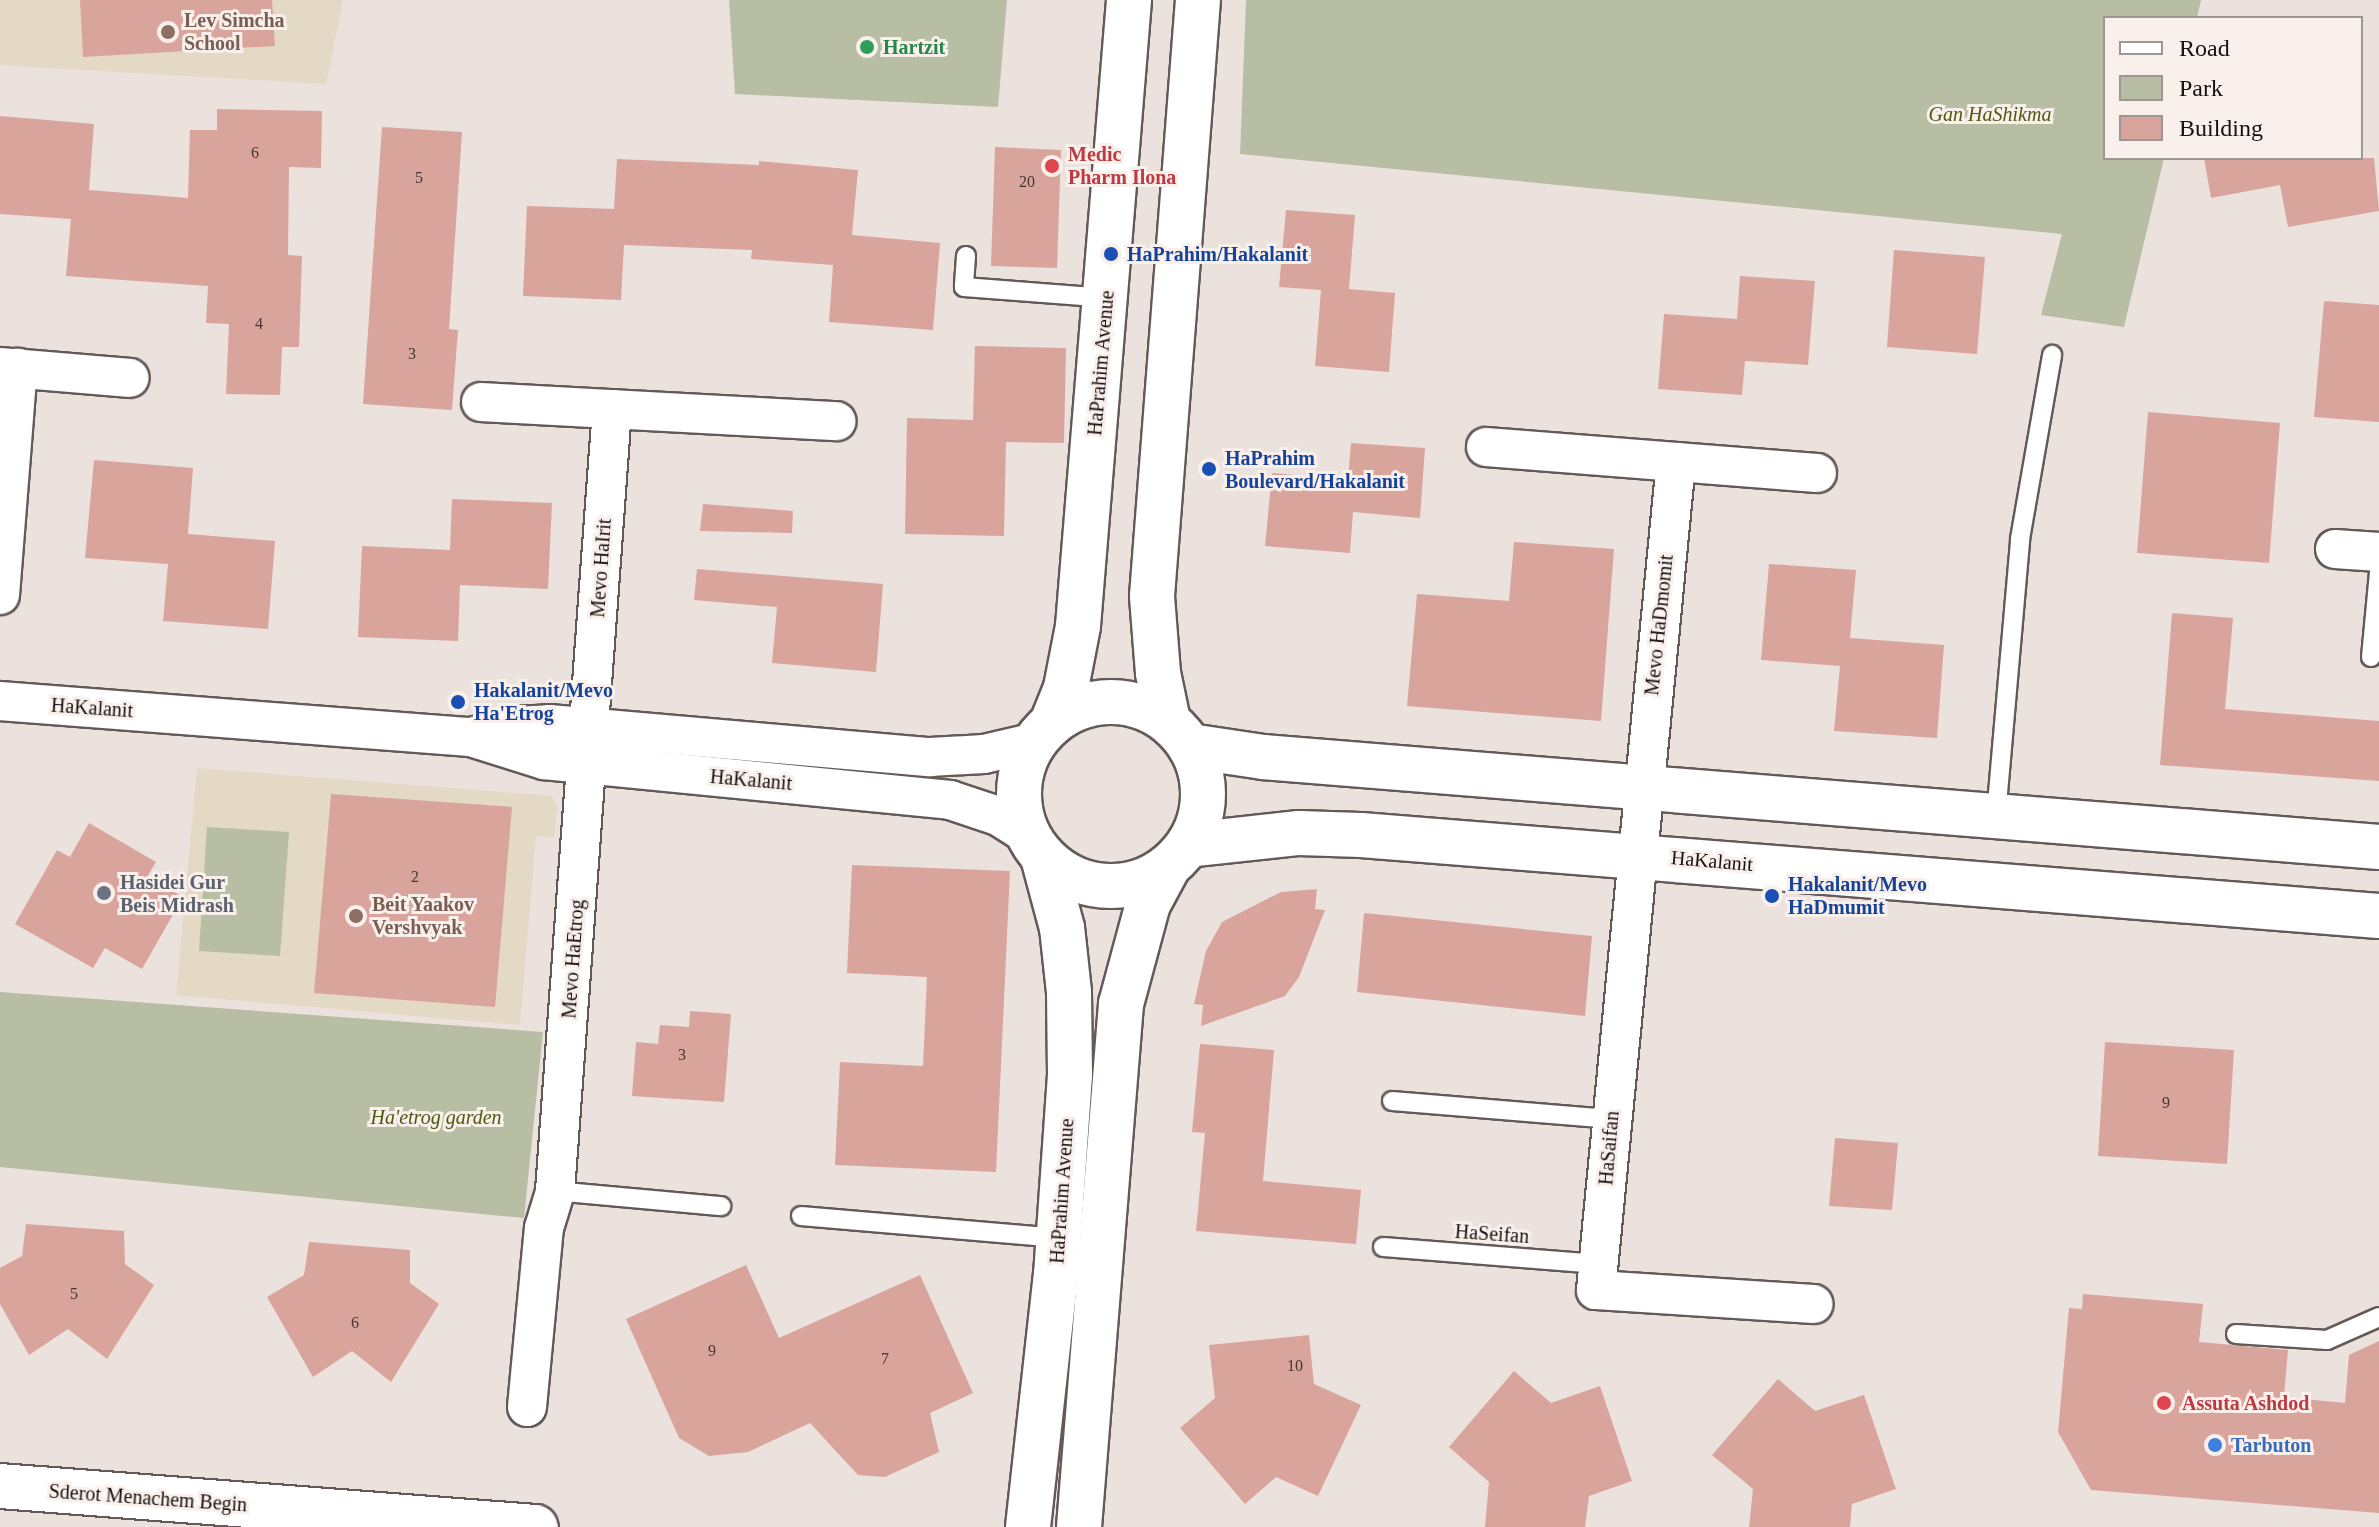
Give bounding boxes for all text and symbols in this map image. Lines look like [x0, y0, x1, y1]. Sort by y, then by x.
place label: Lev Simcha School [184, 8, 295, 55]
legend [2103, 16, 2363, 160]
marker: Lev Simcha School [159, 23, 177, 41]
place label: Hartzit [883, 35, 952, 59]
text: Road [2179, 35, 2230, 61]
marker: Hartzit [858, 38, 876, 56]
text: Park [2179, 75, 2223, 101]
park label: Gan HaShikma [1922, 102, 2058, 126]
text: Building [2179, 115, 2263, 141]
place label: Medic Pharm Ilona [1068, 142, 1190, 189]
house number: 6 [250, 143, 260, 163]
marker: Medic Pharm Ilona [1043, 157, 1061, 175]
house number: 5 [414, 168, 424, 188]
house number: 20 [1018, 172, 1036, 192]
place label: HaPrahim/Hakalanit [1127, 242, 1329, 266]
marker: HaPrahim/Hakalanit [1102, 245, 1120, 263]
street label: HaPrahim Avenue [1082, 279, 1120, 447]
house number: 4 [254, 314, 264, 334]
house number: 3 [407, 344, 417, 364]
place label: HaPrahim Boulevard/Hakalanit [1225, 446, 1430, 493]
marker: HaPrahim Boulevard/Hakalanit [1200, 460, 1218, 478]
street label: Mevo HaIrit [585, 513, 617, 623]
street label: Mevo HaDmomit [1639, 546, 1679, 704]
place label: Hakalanit/Mevo Ha'Etrog [474, 678, 632, 725]
street label: HaKalanit [47, 693, 137, 723]
marker: Hakalanit/Mevo Ha'Etrog [449, 693, 467, 711]
street label: HaKalanit [705, 764, 797, 796]
street label: HaKalanit [1666, 845, 1758, 877]
house number: 2 [410, 867, 420, 887]
place label: Hasidei Gur Beis Midrash [120, 870, 247, 917]
place label: Hakalanit/Mevo HaDmumit [1788, 872, 1946, 919]
marker: Hasidei Gur Beis Midrash [95, 884, 113, 902]
marker: Hakalanit/Mevo HaDmumit [1763, 887, 1781, 905]
place label: Beit Yaakov Vershvyak [372, 892, 488, 939]
street label: Mevo HaEtrog [556, 892, 590, 1026]
marker: Beit Yaakov Vershvyak [347, 907, 365, 925]
house number: 3 [677, 1045, 687, 1065]
house number: 9 [2161, 1093, 2171, 1113]
park label: Ha'etrog garden [360, 1105, 512, 1129]
street label: HaSaifan [1593, 1106, 1625, 1190]
street label: HaPrahim Avenue [1044, 1107, 1080, 1275]
street label: HaSeifan [1450, 1219, 1534, 1249]
house number: 5 [69, 1284, 79, 1304]
house number: 6 [350, 1313, 360, 1333]
house number: 9 [707, 1341, 717, 1361]
house number: 7 [880, 1349, 890, 1369]
house number: 10 [1286, 1356, 1304, 1376]
place label: Assuta Ashdod [2182, 1391, 2329, 1415]
marker: Assuta Ashdod [2153, 1392, 2175, 1414]
place label: Tarbuton [2231, 1433, 2321, 1457]
marker: Tarbuton [2206, 1436, 2224, 1454]
street label: Sderot Menachem Begin [32, 1478, 264, 1518]

